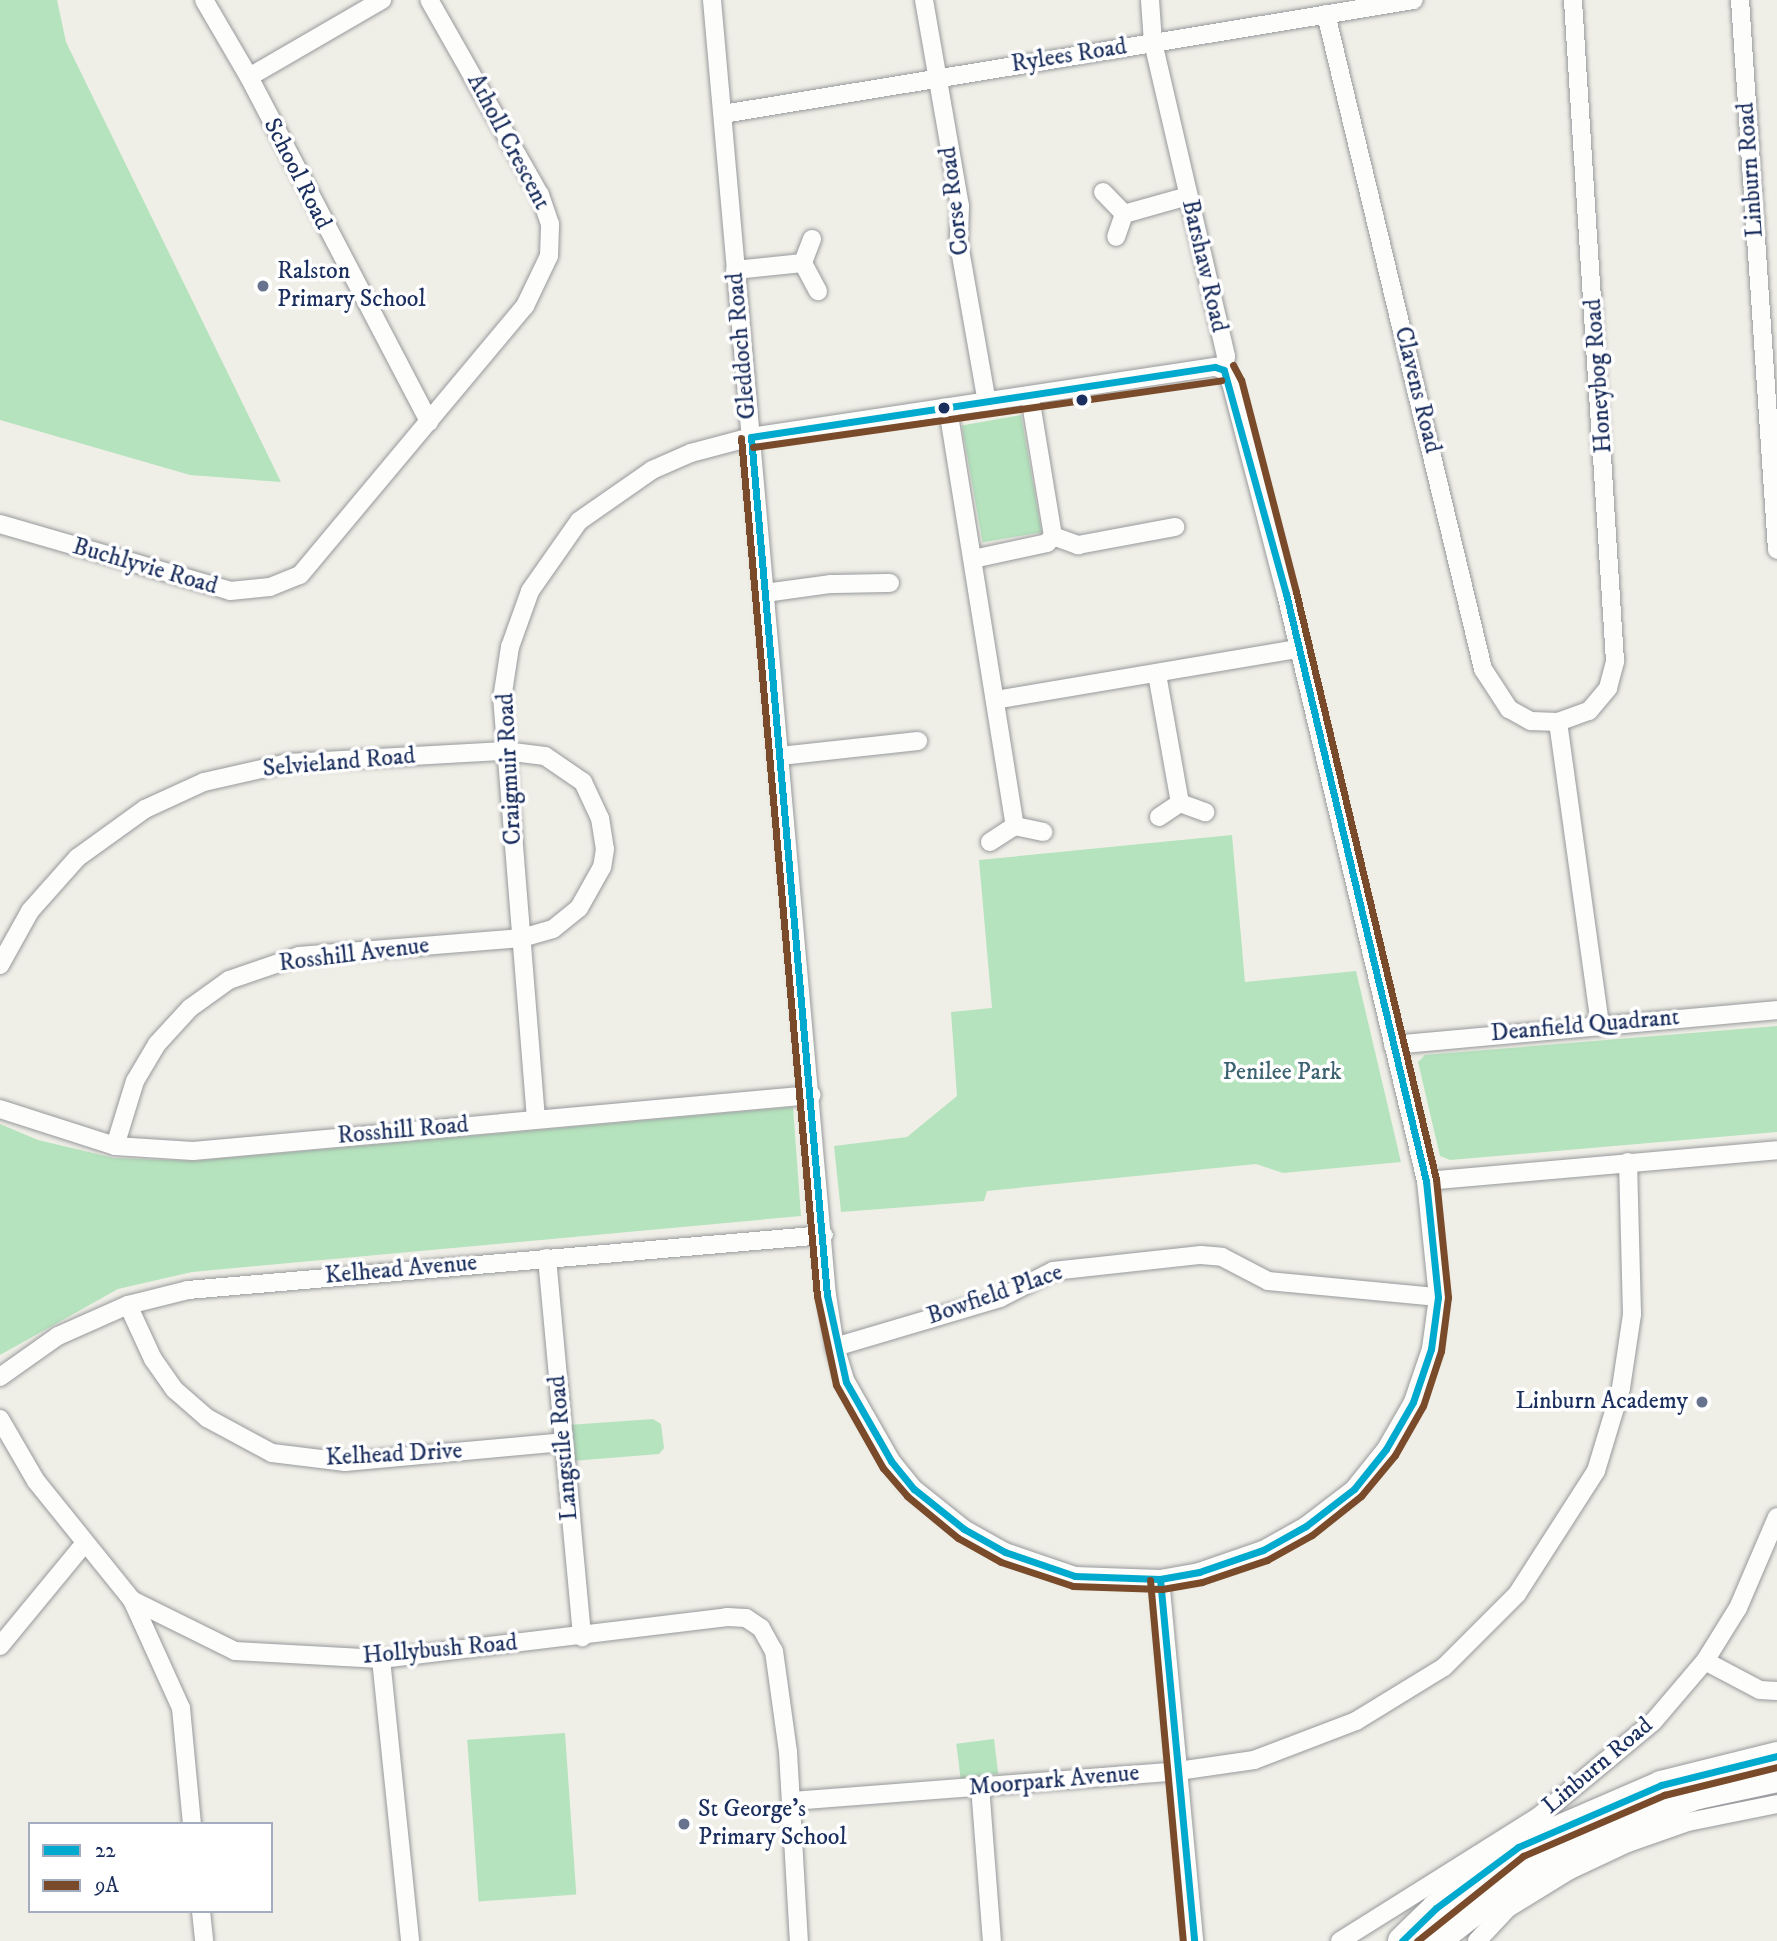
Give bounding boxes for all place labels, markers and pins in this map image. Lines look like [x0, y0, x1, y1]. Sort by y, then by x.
place label: Ralston Primary School [277, 258, 426, 314]
marker: Ralston Primary School [255, 278, 271, 294]
unlabelled marker [1075, 393, 1089, 407]
unlabelled marker [937, 401, 951, 415]
place label: Linburn Academy [1516, 1388, 1688, 1416]
marker: Linburn Academy [1694, 1394, 1710, 1410]
place label: St George's Primary School [698, 1796, 847, 1852]
marker: St George's Primary School [676, 1816, 692, 1832]

